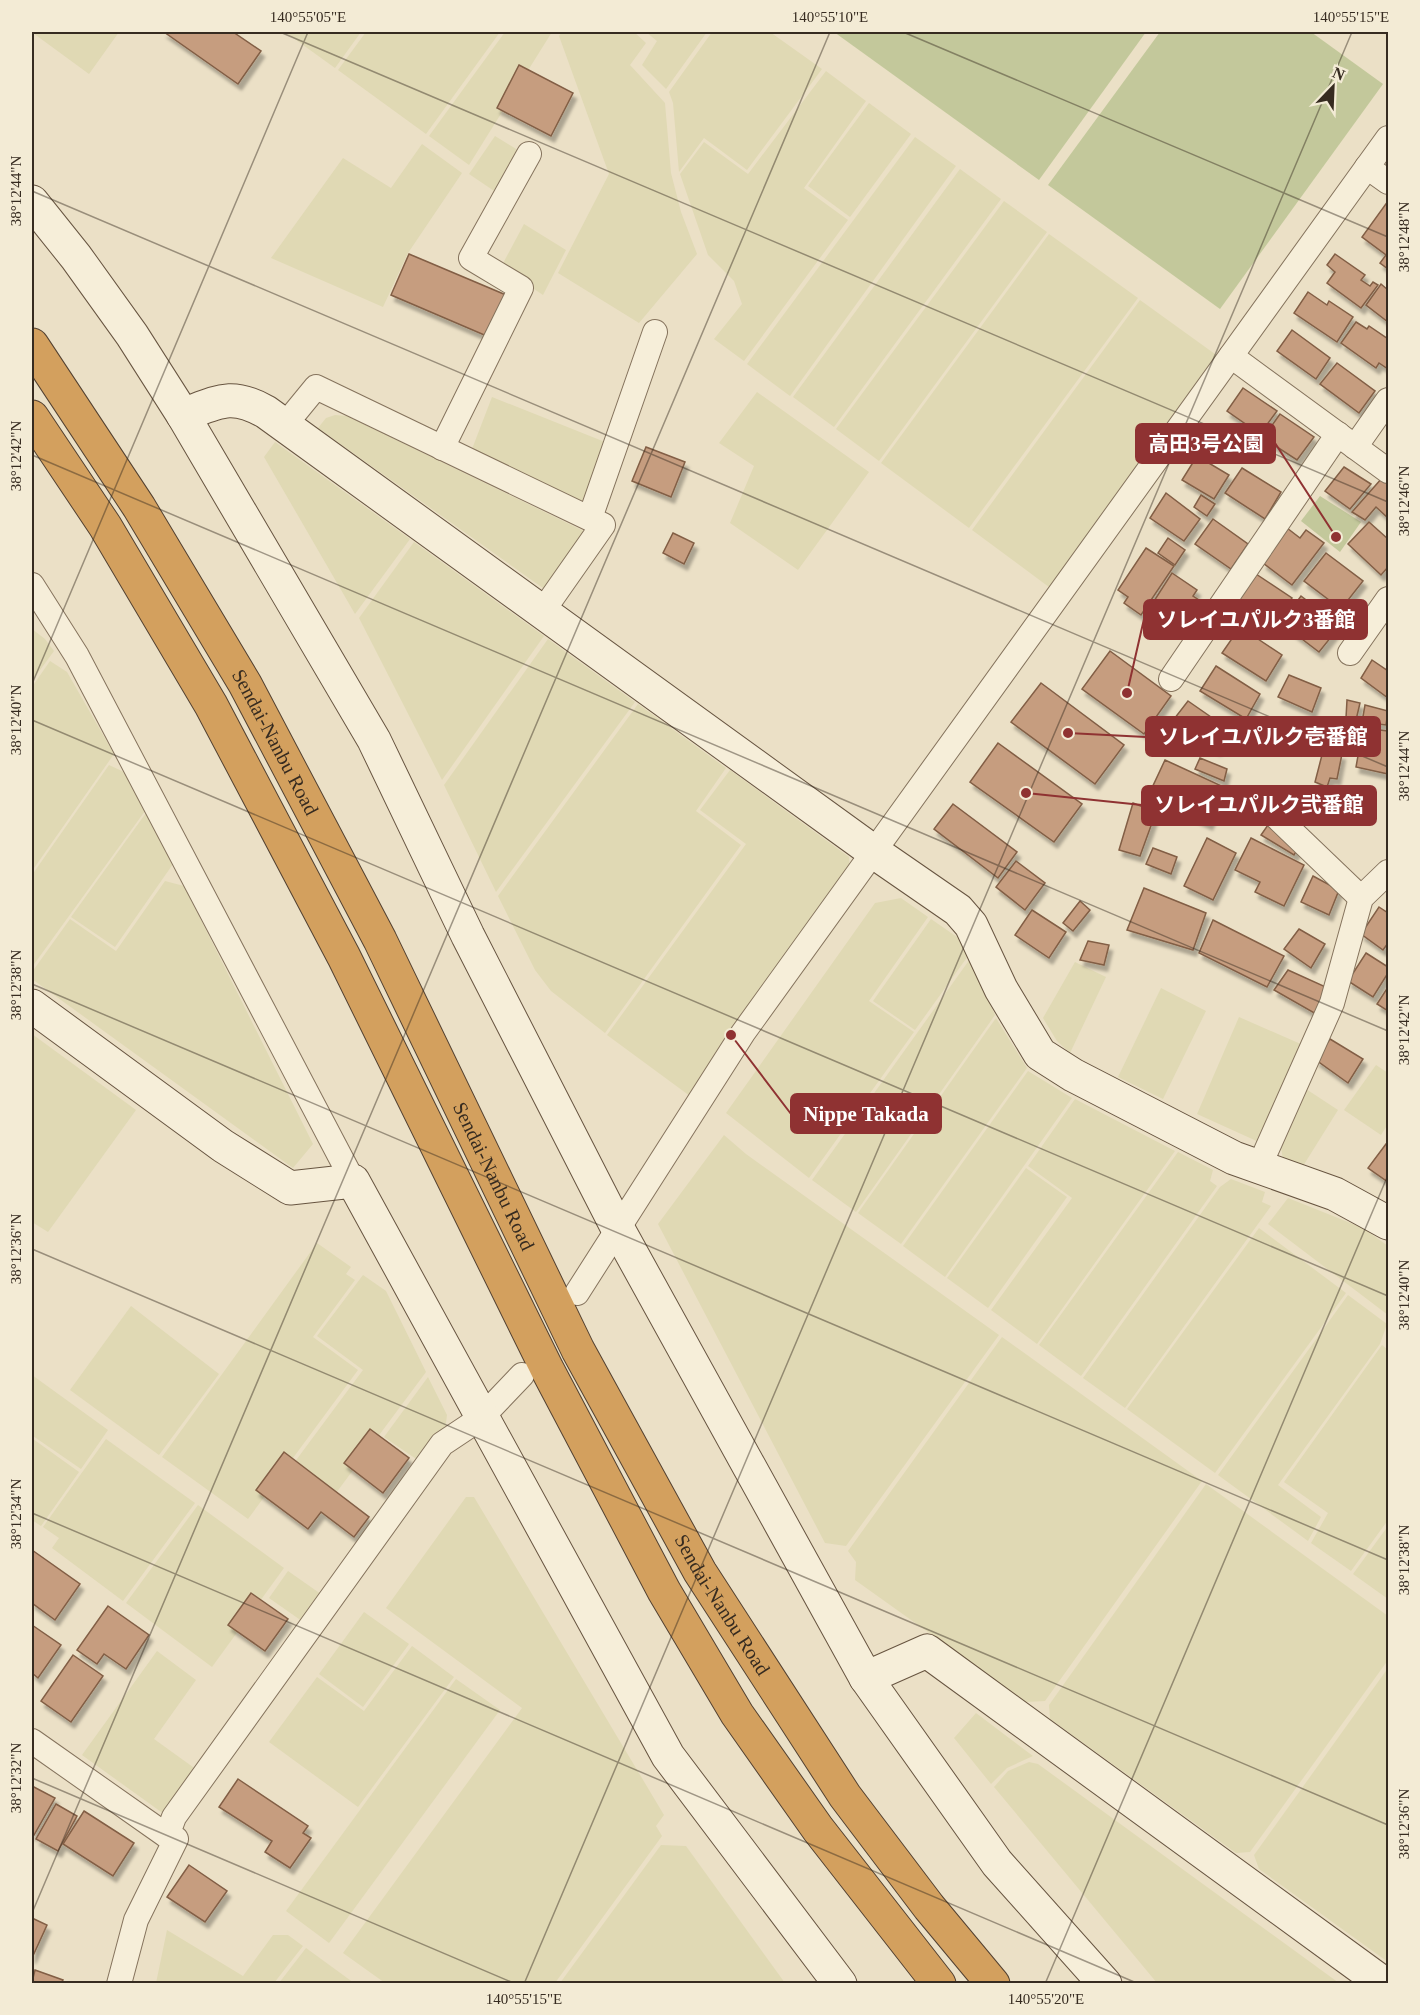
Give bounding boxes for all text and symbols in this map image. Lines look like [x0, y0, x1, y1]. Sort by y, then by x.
text: 140°55'05"E [270, 9, 346, 25]
text: 140°55'10"E [792, 9, 868, 25]
text: 140°55'15"E [1313, 9, 1389, 25]
north arrow [1303, 57, 1363, 117]
text: N [1330, 64, 1348, 84]
text: 38°12'44"N [8, 156, 24, 226]
text: 38°12'48"N [1396, 202, 1412, 272]
text: 38°12'42"N [8, 421, 24, 491]
callout: 高田3号公園 [1136, 424, 1275, 463]
text: 高田3号公園 [1148, 432, 1264, 456]
text: 38°12'46"N [1396, 466, 1412, 536]
callout: ソレイユパルク3番館 [1144, 600, 1367, 639]
text: ソレイユパルク3番館 [1156, 608, 1356, 632]
street label: Sendai-Nanbu Road [228, 665, 323, 819]
text: 38°12'40"N [8, 685, 24, 755]
callout: ソレイユパルク壱番館 [1146, 717, 1380, 756]
text: ソレイユパルク壱番館 [1158, 725, 1368, 749]
text: 38°12'44"N [1396, 731, 1412, 801]
callout: ソレイユパルク弐番館 [1142, 786, 1376, 825]
text: ソレイユパルク弐番館 [1154, 793, 1364, 817]
text: 38°12'38"N [8, 950, 24, 1020]
text: 38°12'42"N [1396, 995, 1412, 1065]
callout: Nippe Takada [791, 1094, 941, 1133]
street label: Sendai-Nanbu Road [449, 1098, 539, 1254]
text: Nippe Takada [803, 1102, 929, 1126]
text: 38°12'36"N [8, 1214, 24, 1284]
text: 38°12'40"N [1396, 1260, 1412, 1330]
text: 38°12'34"N [8, 1479, 24, 1549]
text: 38°12'38"N [1396, 1525, 1412, 1595]
street label: Sendai-Nanbu Road [670, 1530, 775, 1679]
text: 38°12'32"N [8, 1743, 24, 1813]
text: 38°12'36"N [1396, 1789, 1412, 1859]
text: 140°55'15"E [486, 1991, 562, 2007]
text: 140°55'20"E [1008, 1991, 1084, 2007]

